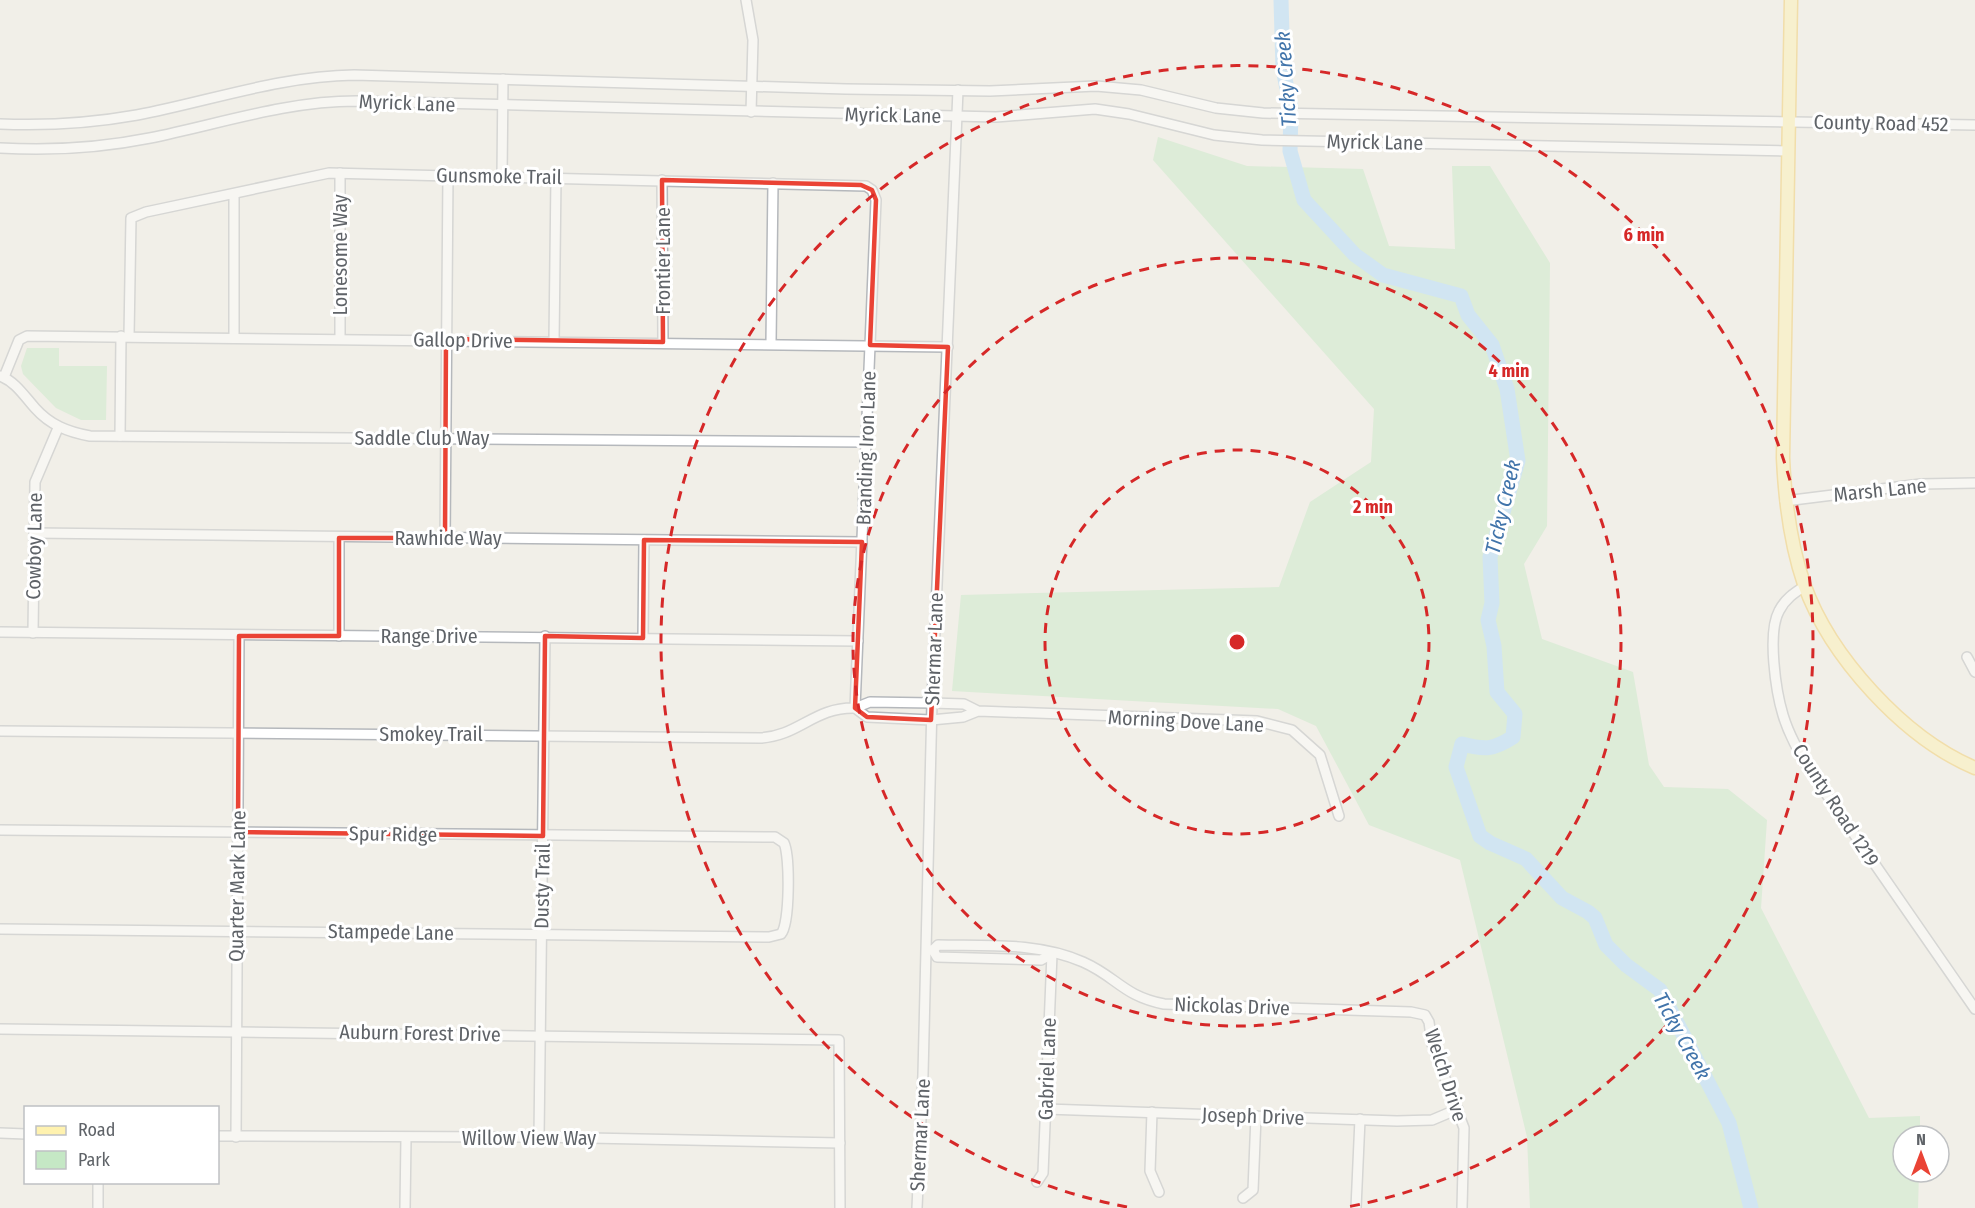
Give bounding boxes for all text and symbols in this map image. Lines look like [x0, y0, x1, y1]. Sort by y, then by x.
water label: Ticky Creek [1270, 30, 1302, 128]
street label: Myrick Lane [358, 89, 456, 117]
street label: Myrick Lane [844, 102, 942, 128]
street label: County Road 452 [1813, 110, 1949, 136]
street label: Myrick Lane [1326, 129, 1424, 155]
street label: Gunsmoke Trail [436, 163, 562, 189]
street label: Lonesome Way [328, 194, 352, 316]
street label: Frontier Lane [651, 207, 675, 315]
text: 6 min [1624, 224, 1665, 246]
street label: Gallop Drive [413, 327, 513, 353]
text: 4 min [1489, 360, 1529, 382]
street label: Branding Iron Lane [851, 370, 881, 526]
street label: Saddle Club Way [355, 426, 489, 450]
water label: Ticky Creek [1480, 457, 1526, 557]
street label: Marsh Lane [1832, 473, 1928, 507]
street label: Cowboy Lane [21, 492, 47, 600]
text: 2 min [1352, 496, 1393, 518]
street label: Rawhide Way [394, 526, 502, 550]
street label: Shermar Lane [920, 592, 948, 706]
street label: Range Drive [380, 624, 478, 648]
centre of rings [1227, 632, 1247, 652]
street label: Morning Dove Lane [1107, 705, 1265, 737]
street label: Smokey Trail [379, 722, 483, 746]
street label: County Road 1219 [1787, 739, 1885, 871]
street label: Quarter Mark Lane [224, 810, 250, 962]
street label: Spur Ridge [349, 821, 437, 847]
street label: Dusty Trail [529, 843, 555, 929]
street label: Stampede Lane [328, 919, 454, 945]
water label: Ticky Creek [1647, 988, 1717, 1084]
street label: Nickolas Drive [1174, 992, 1290, 1020]
street label: Gabriel Lane [1033, 1017, 1061, 1121]
street label: Auburn Forest Drive [339, 1020, 501, 1046]
street label: Welch Drive [1420, 1026, 1472, 1124]
street label: Shermar Lane [905, 1078, 935, 1192]
street label: Joseph Drive [1201, 1102, 1305, 1130]
legend [24, 1106, 219, 1184]
text: Road [78, 1119, 115, 1141]
north arrow [1891, 1124, 1951, 1184]
street label: Willow View Way [462, 1126, 596, 1150]
text: N [1916, 1130, 1926, 1149]
text: Park [78, 1149, 111, 1171]

